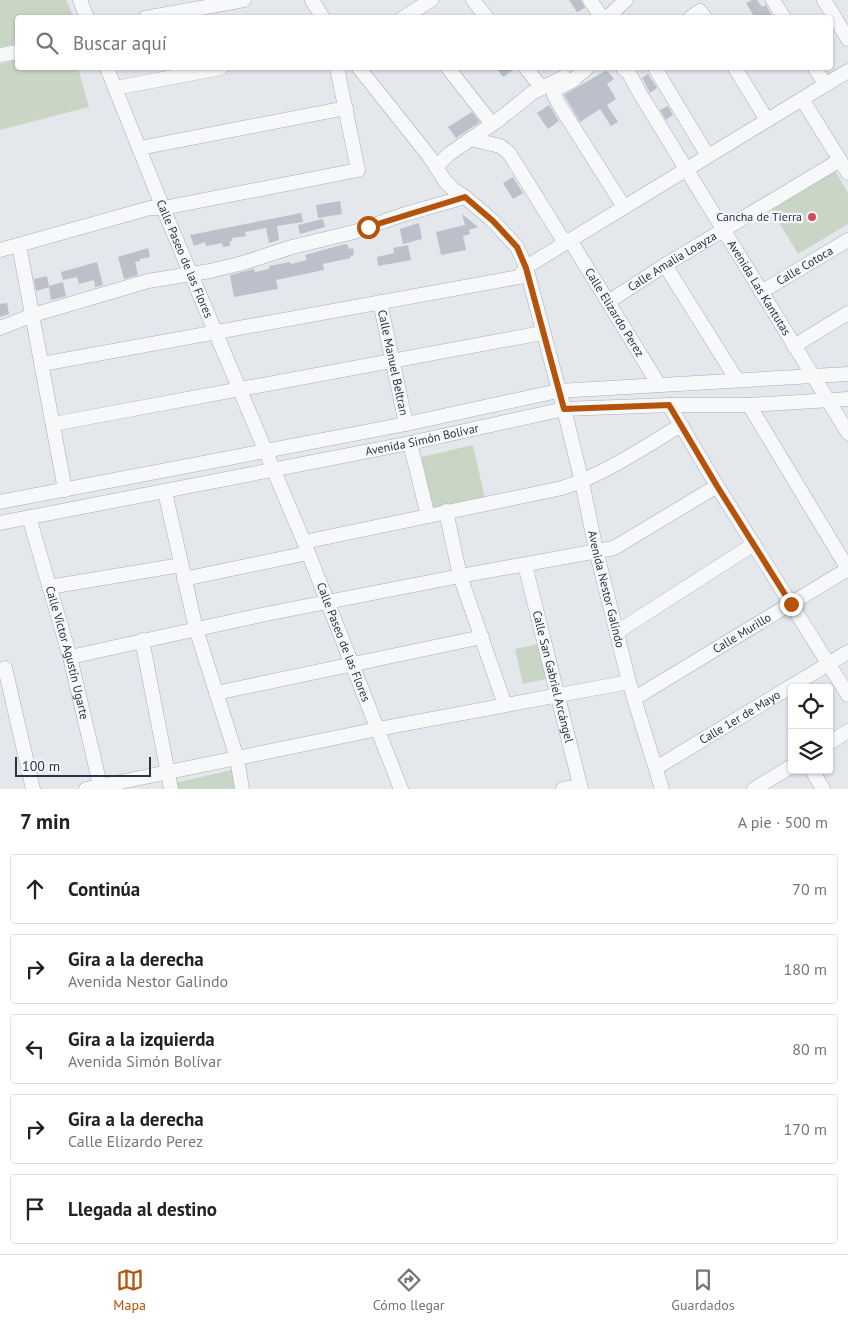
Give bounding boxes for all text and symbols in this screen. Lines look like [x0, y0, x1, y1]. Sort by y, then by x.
search box [15, 15, 833, 70]
icon: search [33, 29, 61, 57]
text: Buscar aquí [73, 31, 167, 55]
street label: Calle Paseo de las Flores [153, 197, 217, 320]
place label: Cancha de Tierra [716, 209, 802, 224]
marker: Cancha de Tierra [806, 211, 818, 223]
route start [357, 216, 380, 239]
street label: Calle Amalia Loayza [625, 228, 719, 294]
street label: Avenida Las Kantutas [725, 237, 794, 338]
street label: Calle Cotoca [773, 243, 836, 288]
street label: Calle Elizardo Perez [582, 265, 648, 359]
street label: Calle Manuel Beltran [375, 308, 412, 417]
street label: Avenida Simón Bolívar [364, 420, 480, 459]
street label: Avenida Nestor Galindo [585, 529, 628, 649]
street label: Calle Paseo de las Flores [314, 580, 374, 704]
street label: Calle Víctor Agustín Ugarte [43, 584, 92, 721]
route end [780, 593, 803, 616]
street label: Calle San Gabriel Arcángel [530, 609, 577, 745]
street label: Calle Murillo [710, 609, 774, 656]
map controls [788, 684, 833, 774]
button: locate [788, 684, 833, 729]
street label: Calle 1er de Mayo [696, 687, 783, 747]
button: layers [788, 729, 833, 774]
scale bar [15, 754, 151, 777]
text: 100 m [22, 757, 60, 775]
text: 7 min [20, 808, 70, 835]
text: A pie · 500 m [738, 812, 828, 832]
icon: ahead [21, 875, 49, 903]
text: Continúa [68, 877, 140, 901]
text: 70 m [792, 879, 827, 899]
text: Gira a la derecha [68, 947, 204, 971]
icon: right [21, 955, 49, 983]
text: 180 m [784, 959, 827, 979]
text: Avenida Nestor Galindo [68, 971, 228, 991]
text: Gira a la izquierda [68, 1027, 215, 1051]
icon: left [21, 1035, 49, 1063]
text: 80 m [792, 1039, 827, 1059]
text: Avenida Simón Bolívar [68, 1051, 222, 1071]
text: Gira a la derecha [68, 1107, 204, 1131]
icon: right [21, 1115, 49, 1143]
text: 170 m [784, 1119, 827, 1139]
text: Calle Elizardo Perez [68, 1131, 203, 1151]
icon: arrive [21, 1195, 49, 1223]
text: Llegada al destino [68, 1197, 217, 1221]
tab: Mapa [113, 1266, 146, 1314]
tab: Cómo llegar [373, 1266, 445, 1314]
tab: Guardados [671, 1266, 735, 1314]

